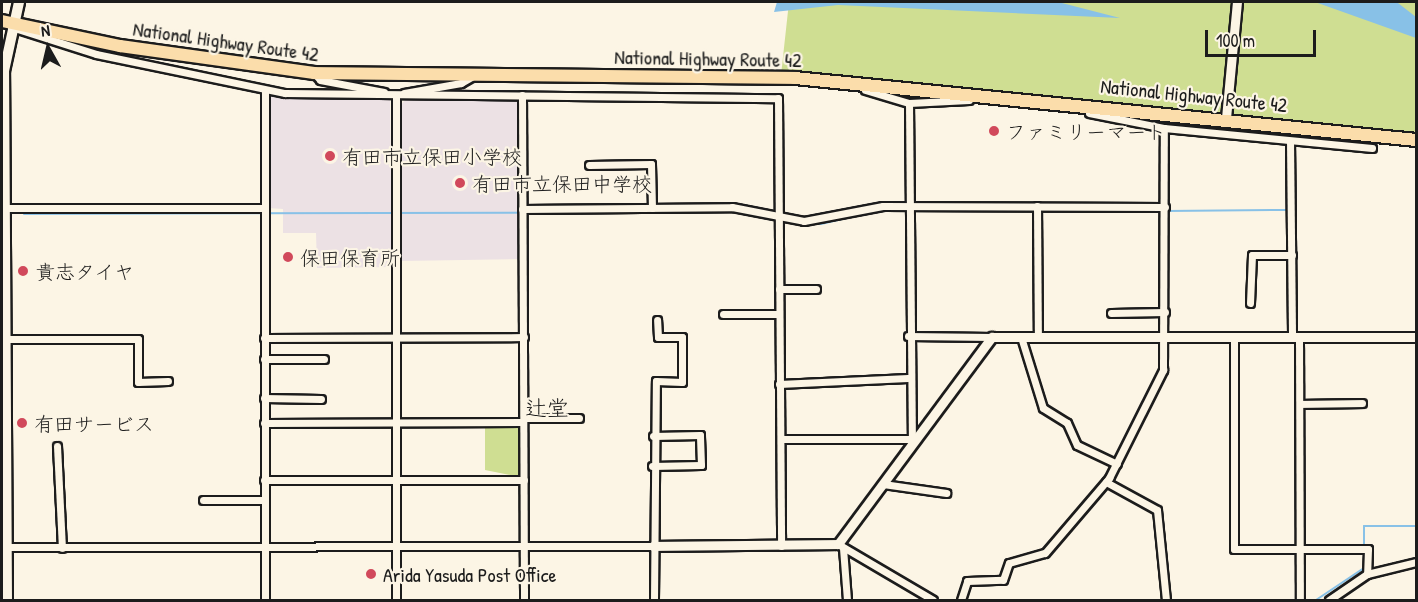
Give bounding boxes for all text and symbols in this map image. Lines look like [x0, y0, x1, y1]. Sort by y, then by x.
street label: National Highway Route 42 [132, 16, 320, 66]
north arrow [18, 18, 78, 78]
scale bar [1208, 18, 1319, 56]
text: N [40, 19, 51, 42]
text: 100 m [1216, 28, 1255, 53]
street label: National Highway Route 42 [614, 44, 802, 72]
street label: National Highway Route 42 [1100, 73, 1288, 117]
place label: ファミリーマート [1006, 119, 1166, 143]
marker: ファミリーマート [987, 124, 1001, 138]
place label: 有田市立保田小学校 [342, 144, 522, 168]
marker: 有田市立保田小学校 [323, 149, 337, 163]
place label: 有田市立保田中学校 [472, 171, 652, 195]
marker: 有田市立保田中学校 [453, 176, 467, 190]
place label: 保田保育所 [300, 245, 400, 269]
marker: 保田保育所 [281, 250, 295, 264]
place label: 貴志タイヤ [35, 259, 135, 283]
marker: 貴志タイヤ [16, 264, 30, 278]
district label: 辻堂 [525, 396, 569, 422]
place label: 有田サービス [34, 411, 154, 435]
marker: 有田サービス [15, 416, 29, 430]
place label: Arida Yasuda Post Office [383, 562, 556, 586]
marker: Arida Yasuda Post Office [364, 567, 378, 581]

